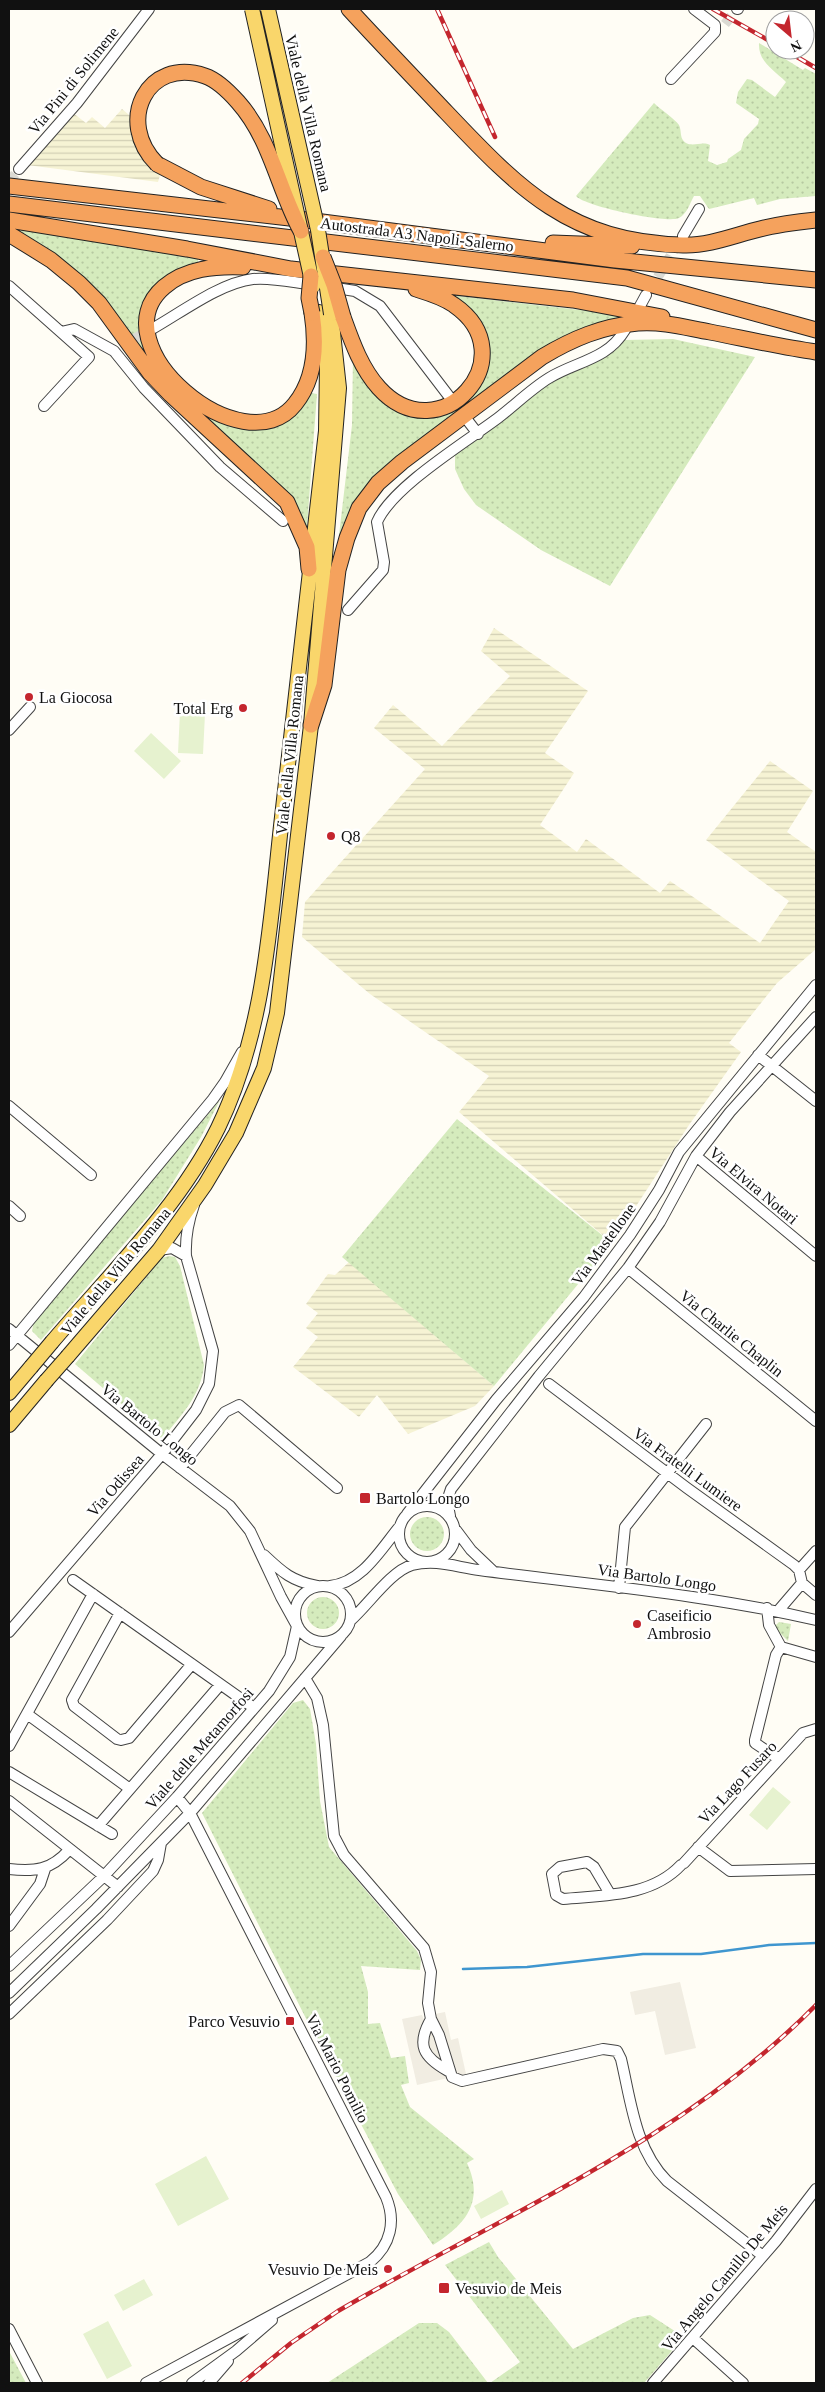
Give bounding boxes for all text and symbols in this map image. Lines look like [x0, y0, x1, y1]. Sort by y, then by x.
north arrow [765, 10, 815, 60]
street label: Via Pini di Solimene [25, 23, 122, 137]
street label: Viale della Villa Romana [282, 33, 335, 193]
text: N [788, 37, 804, 55]
street label: Autostrada A3 Napoli-Salerno [319, 214, 515, 256]
street label: Viale della Villa Romana [273, 674, 306, 836]
place label: La Giocosa [39, 689, 112, 706]
marker: La Giocosa [23, 691, 35, 703]
place label: Total Erg [174, 700, 233, 718]
marker: Total Erg [237, 702, 249, 714]
place label: Q8 [341, 828, 361, 845]
marker: Q8 [325, 830, 337, 842]
street label: Via Elvira Notari [706, 1143, 802, 1228]
street label: Via Mastellone [568, 1200, 639, 1289]
street label: Viale della Villa Romana [57, 1204, 174, 1338]
street label: Via Charlie Chaplin [676, 1287, 787, 1381]
street label: Via Bartolo Longo [97, 1380, 202, 1470]
street label: Via Fratelli Lumiere [630, 1424, 746, 1515]
street label: Via Odissea [84, 1451, 147, 1520]
place label: Bartolo Longo [376, 1490, 470, 1508]
marker: Bartolo Longo [358, 1491, 372, 1505]
street label: Via Bartolo Longo [596, 1561, 717, 1595]
place label: Caseificio Ambrosio [647, 1607, 712, 1642]
marker: Caseificio Ambrosio [631, 1618, 643, 1630]
street label: Viale delle Metamorfosi [142, 1684, 257, 1813]
street label: Via Lago Fusaro [695, 1738, 781, 1828]
street label: Via Mario Pomilio [303, 2011, 372, 2126]
place label: Parco Vesuvio [188, 2013, 280, 2030]
marker: Parco Vesuvio [284, 2015, 296, 2027]
street label: Via Angelo Camillo De Meis [658, 2200, 792, 2355]
place label: Vesuvio De Meis [268, 2261, 378, 2278]
marker: Vesuvio De Meis [382, 2263, 394, 2275]
place label: Vesuvio de Meis [455, 2280, 562, 2297]
marker: Vesuvio de Meis [437, 2281, 451, 2295]

